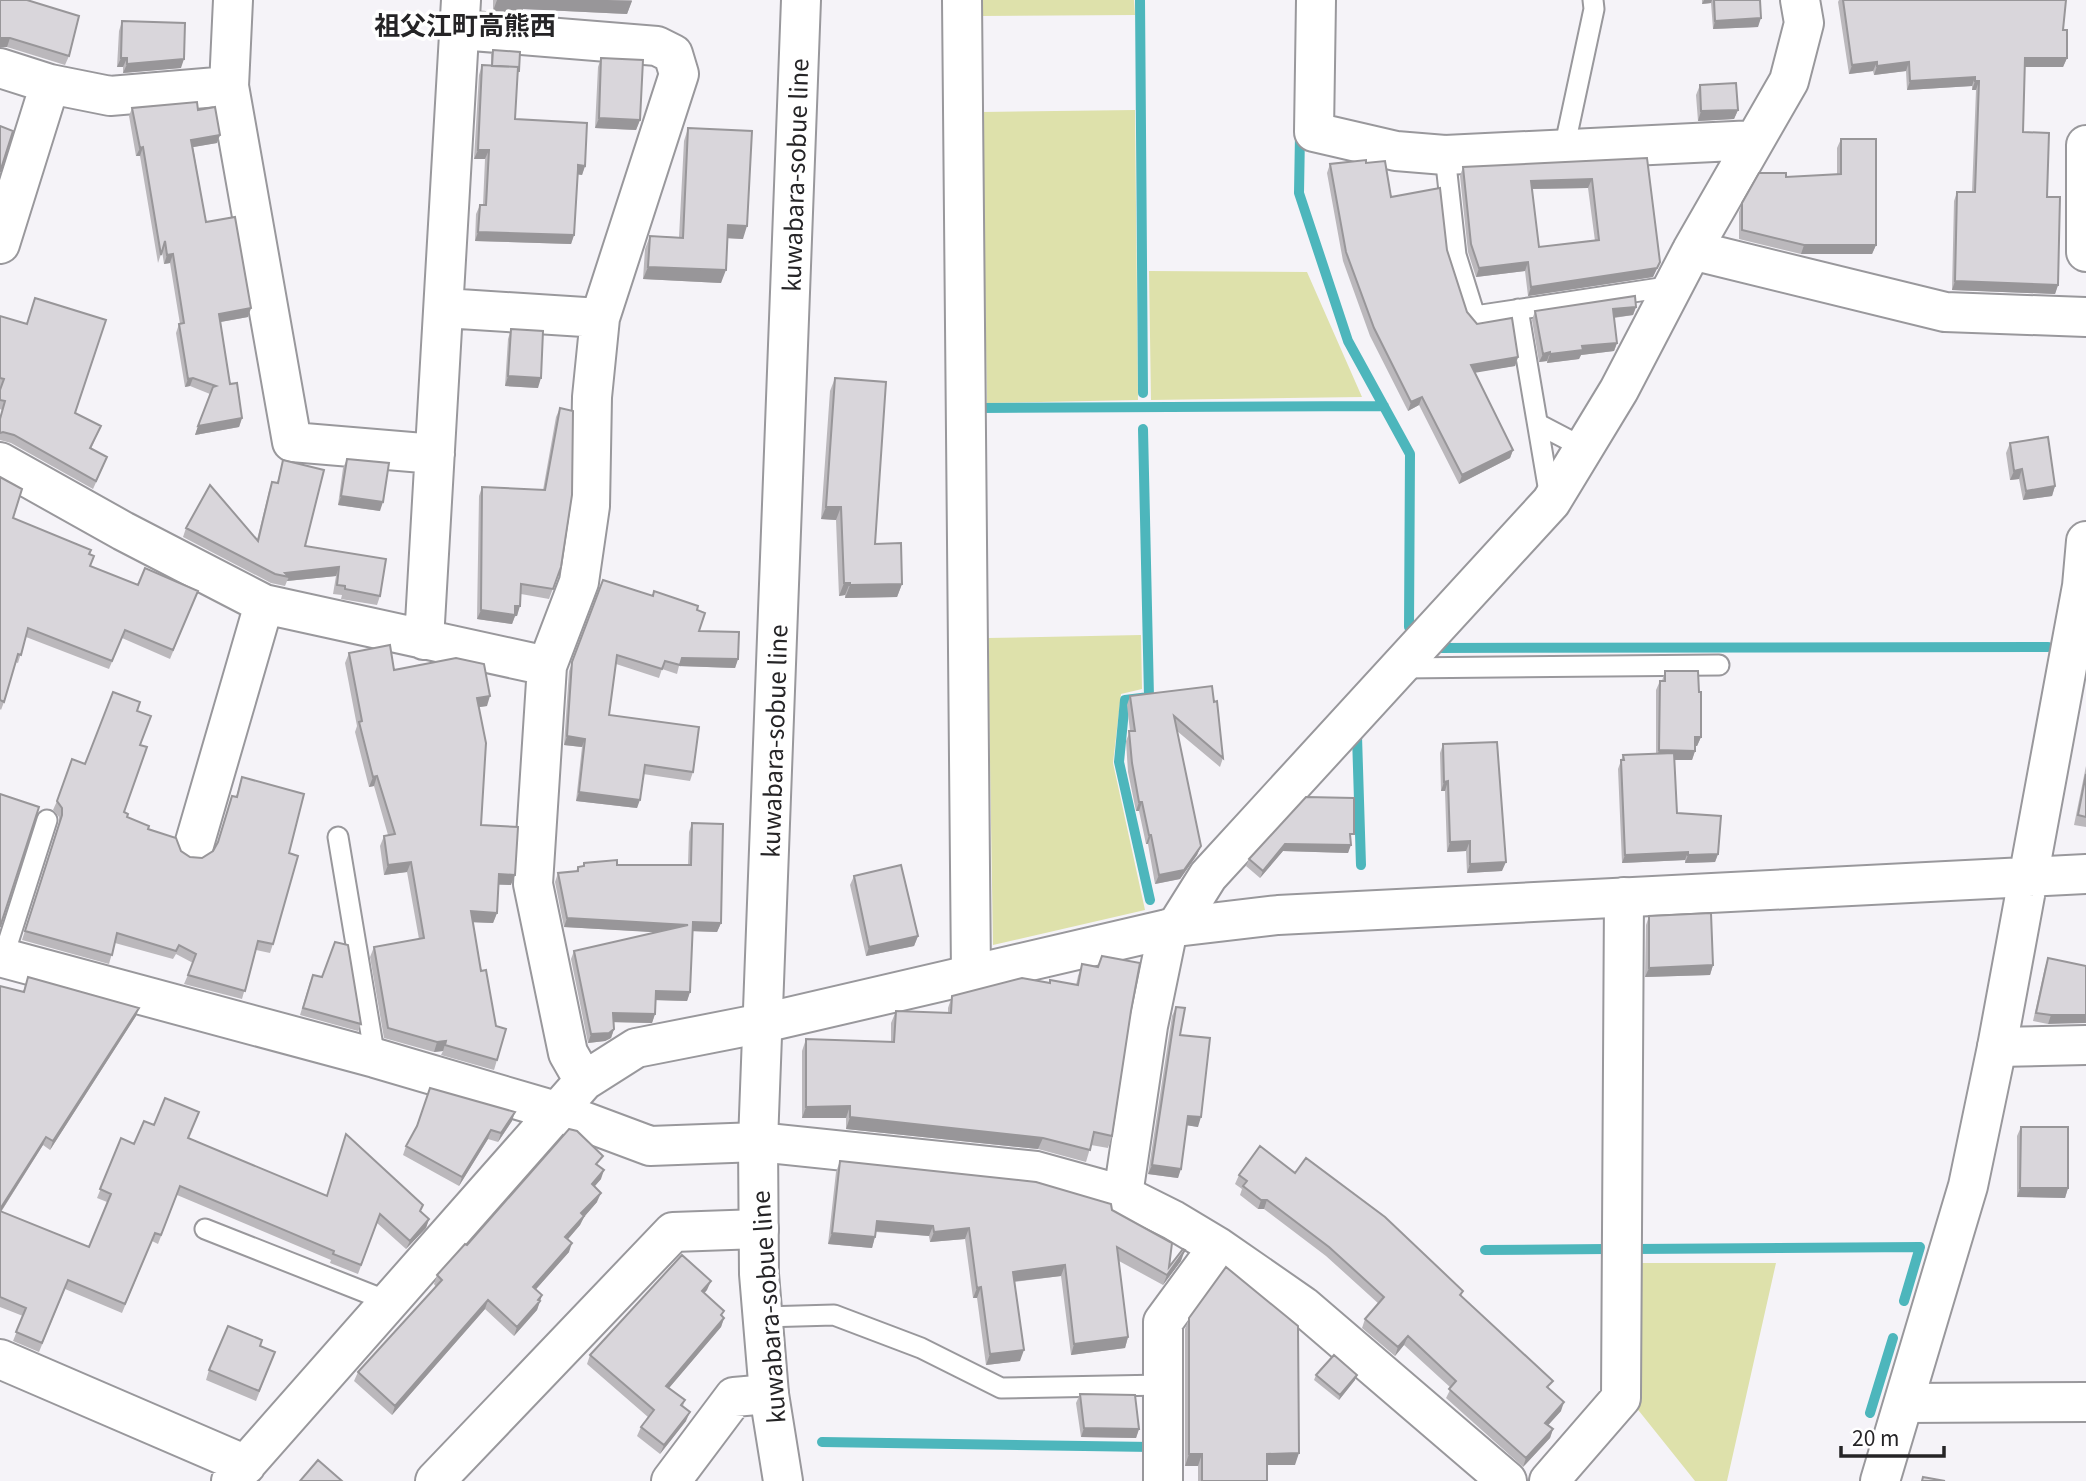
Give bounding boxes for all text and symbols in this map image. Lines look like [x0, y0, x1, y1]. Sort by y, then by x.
district label: 祖父江町高熊西 [374, 5, 556, 42]
street label: kuwabara-sobue line [772, 58, 816, 292]
street label: kuwabara-sobue line [751, 624, 795, 858]
street label: kuwabara-sobue line [741, 1189, 793, 1425]
scale bar [1841, 1414, 1944, 1458]
text: 20 m [1852, 1422, 1899, 1452]

